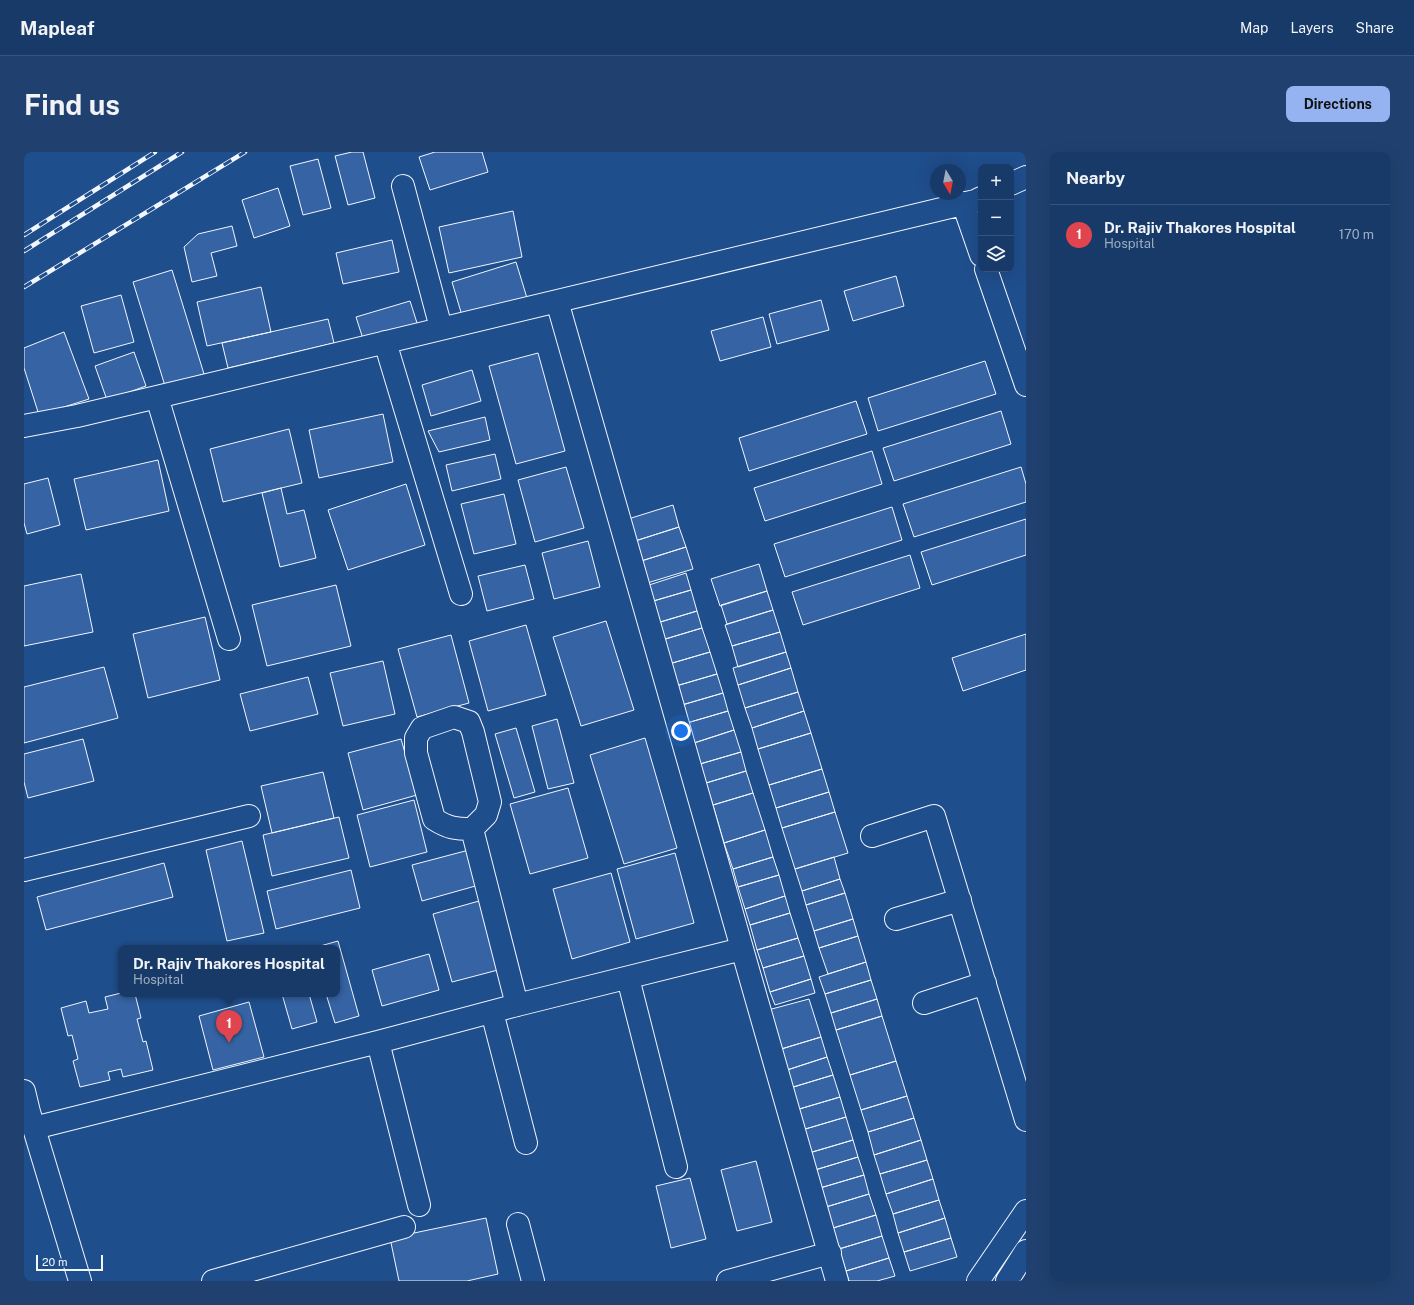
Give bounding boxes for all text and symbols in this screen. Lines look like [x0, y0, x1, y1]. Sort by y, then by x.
text: Mapleaf [20, 17, 94, 39]
text: Map [1240, 20, 1268, 36]
text: Layers [1290, 20, 1334, 36]
text: Share [1356, 20, 1394, 36]
button: Directions [1286, 86, 1390, 122]
text: Find us [24, 88, 120, 121]
north arrow [930, 164, 966, 200]
map controls [978, 164, 1014, 272]
button: + [978, 164, 1014, 200]
text: Nearby [1066, 168, 1125, 188]
button: − [978, 200, 1014, 236]
text: Dr. Rajiv Thakores Hospital [1104, 219, 1296, 236]
text: 1 [1076, 227, 1082, 242]
text: 170 m [1339, 227, 1374, 242]
button: layers [978, 236, 1014, 272]
text: Hospital [1104, 236, 1155, 251]
your location [671, 721, 691, 741]
popup [118, 945, 340, 997]
text: Dr. Rajiv Thakores Hospital [133, 955, 325, 972]
text: Hospital [133, 972, 184, 987]
pin: 1 [216, 1010, 242, 1043]
scale bar [36, 1253, 103, 1272]
text: 20 m [42, 1256, 67, 1268]

